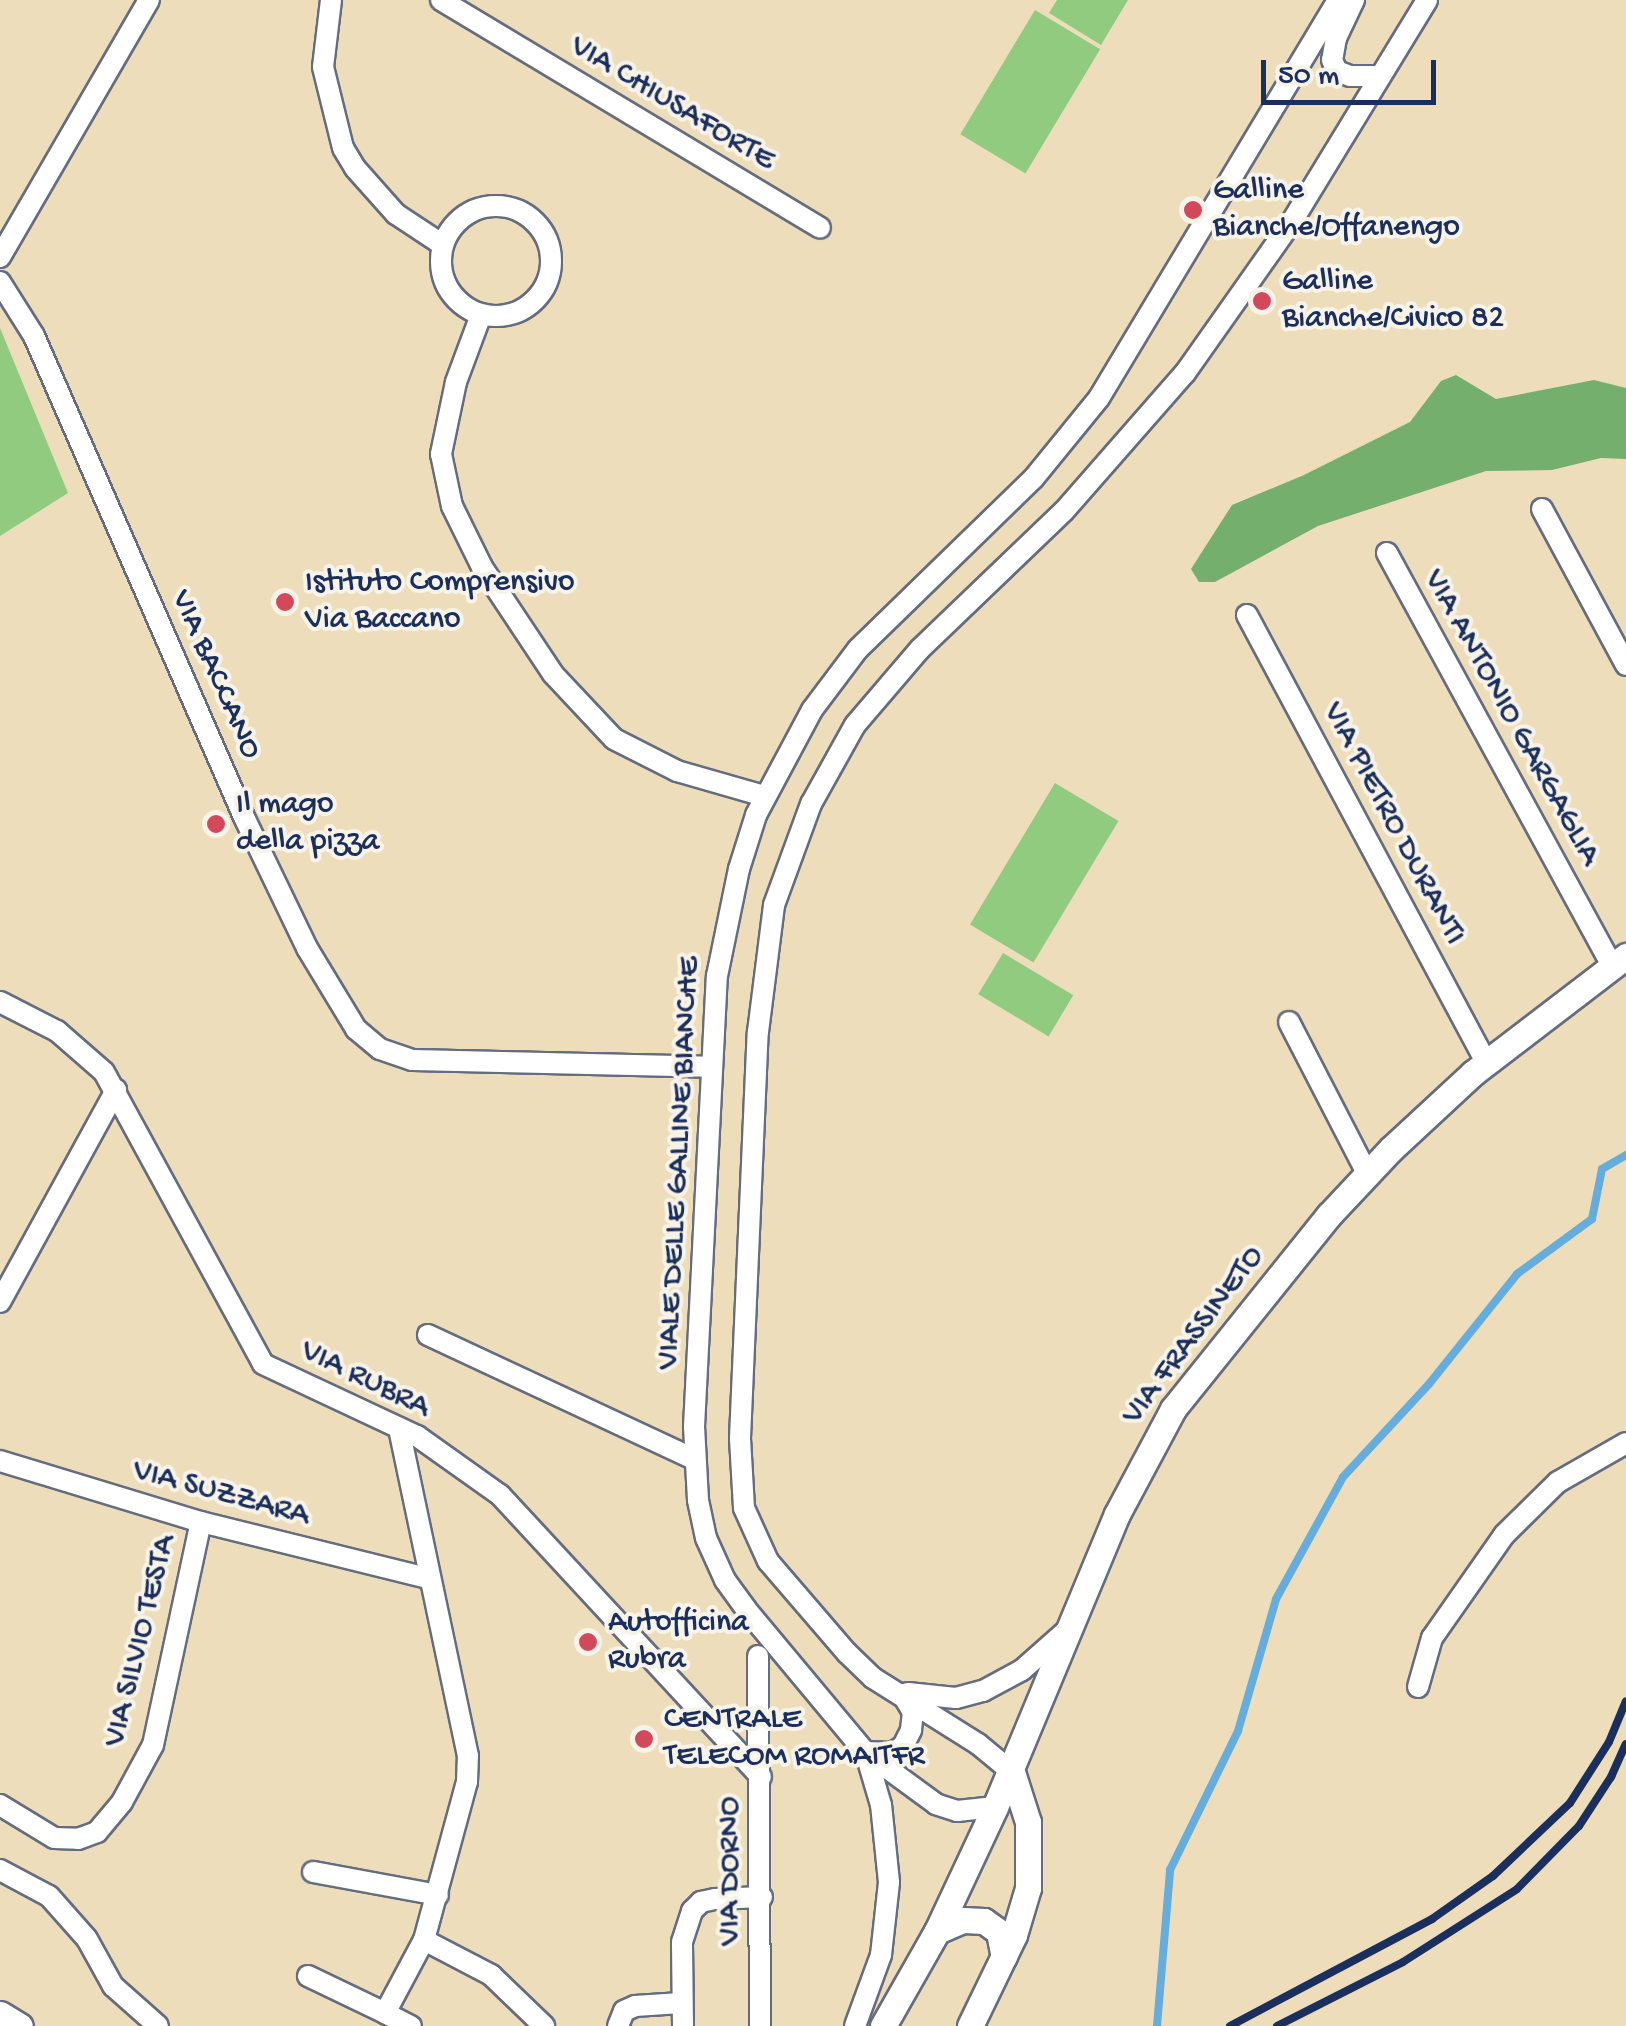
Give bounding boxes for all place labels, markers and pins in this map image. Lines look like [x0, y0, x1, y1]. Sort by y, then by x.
place label: Galline Bianche/Offanengo [1213, 173, 1460, 248]
marker: Galline Bianche/Offanengo [1182, 199, 1204, 221]
place label: Galline Bianche/Civico 82 [1282, 264, 1504, 339]
marker: Galline Bianche/Civico 82 [1251, 290, 1273, 312]
place label: Istituto Comprensivo Via Baccano [305, 565, 575, 640]
marker: Istituto Comprensivo Via Baccano [274, 591, 296, 613]
place label: Il mago della pizza [236, 787, 379, 862]
marker: Il mago della pizza [205, 813, 227, 835]
place label: Autofficina Rubra [608, 1605, 749, 1680]
marker: Autofficina Rubra [577, 1631, 599, 1653]
place label: CENTRALE TELECOM ROMAITFR [664, 1702, 925, 1777]
marker: CENTRALE TELECOM ROMAITFR [633, 1728, 655, 1750]

